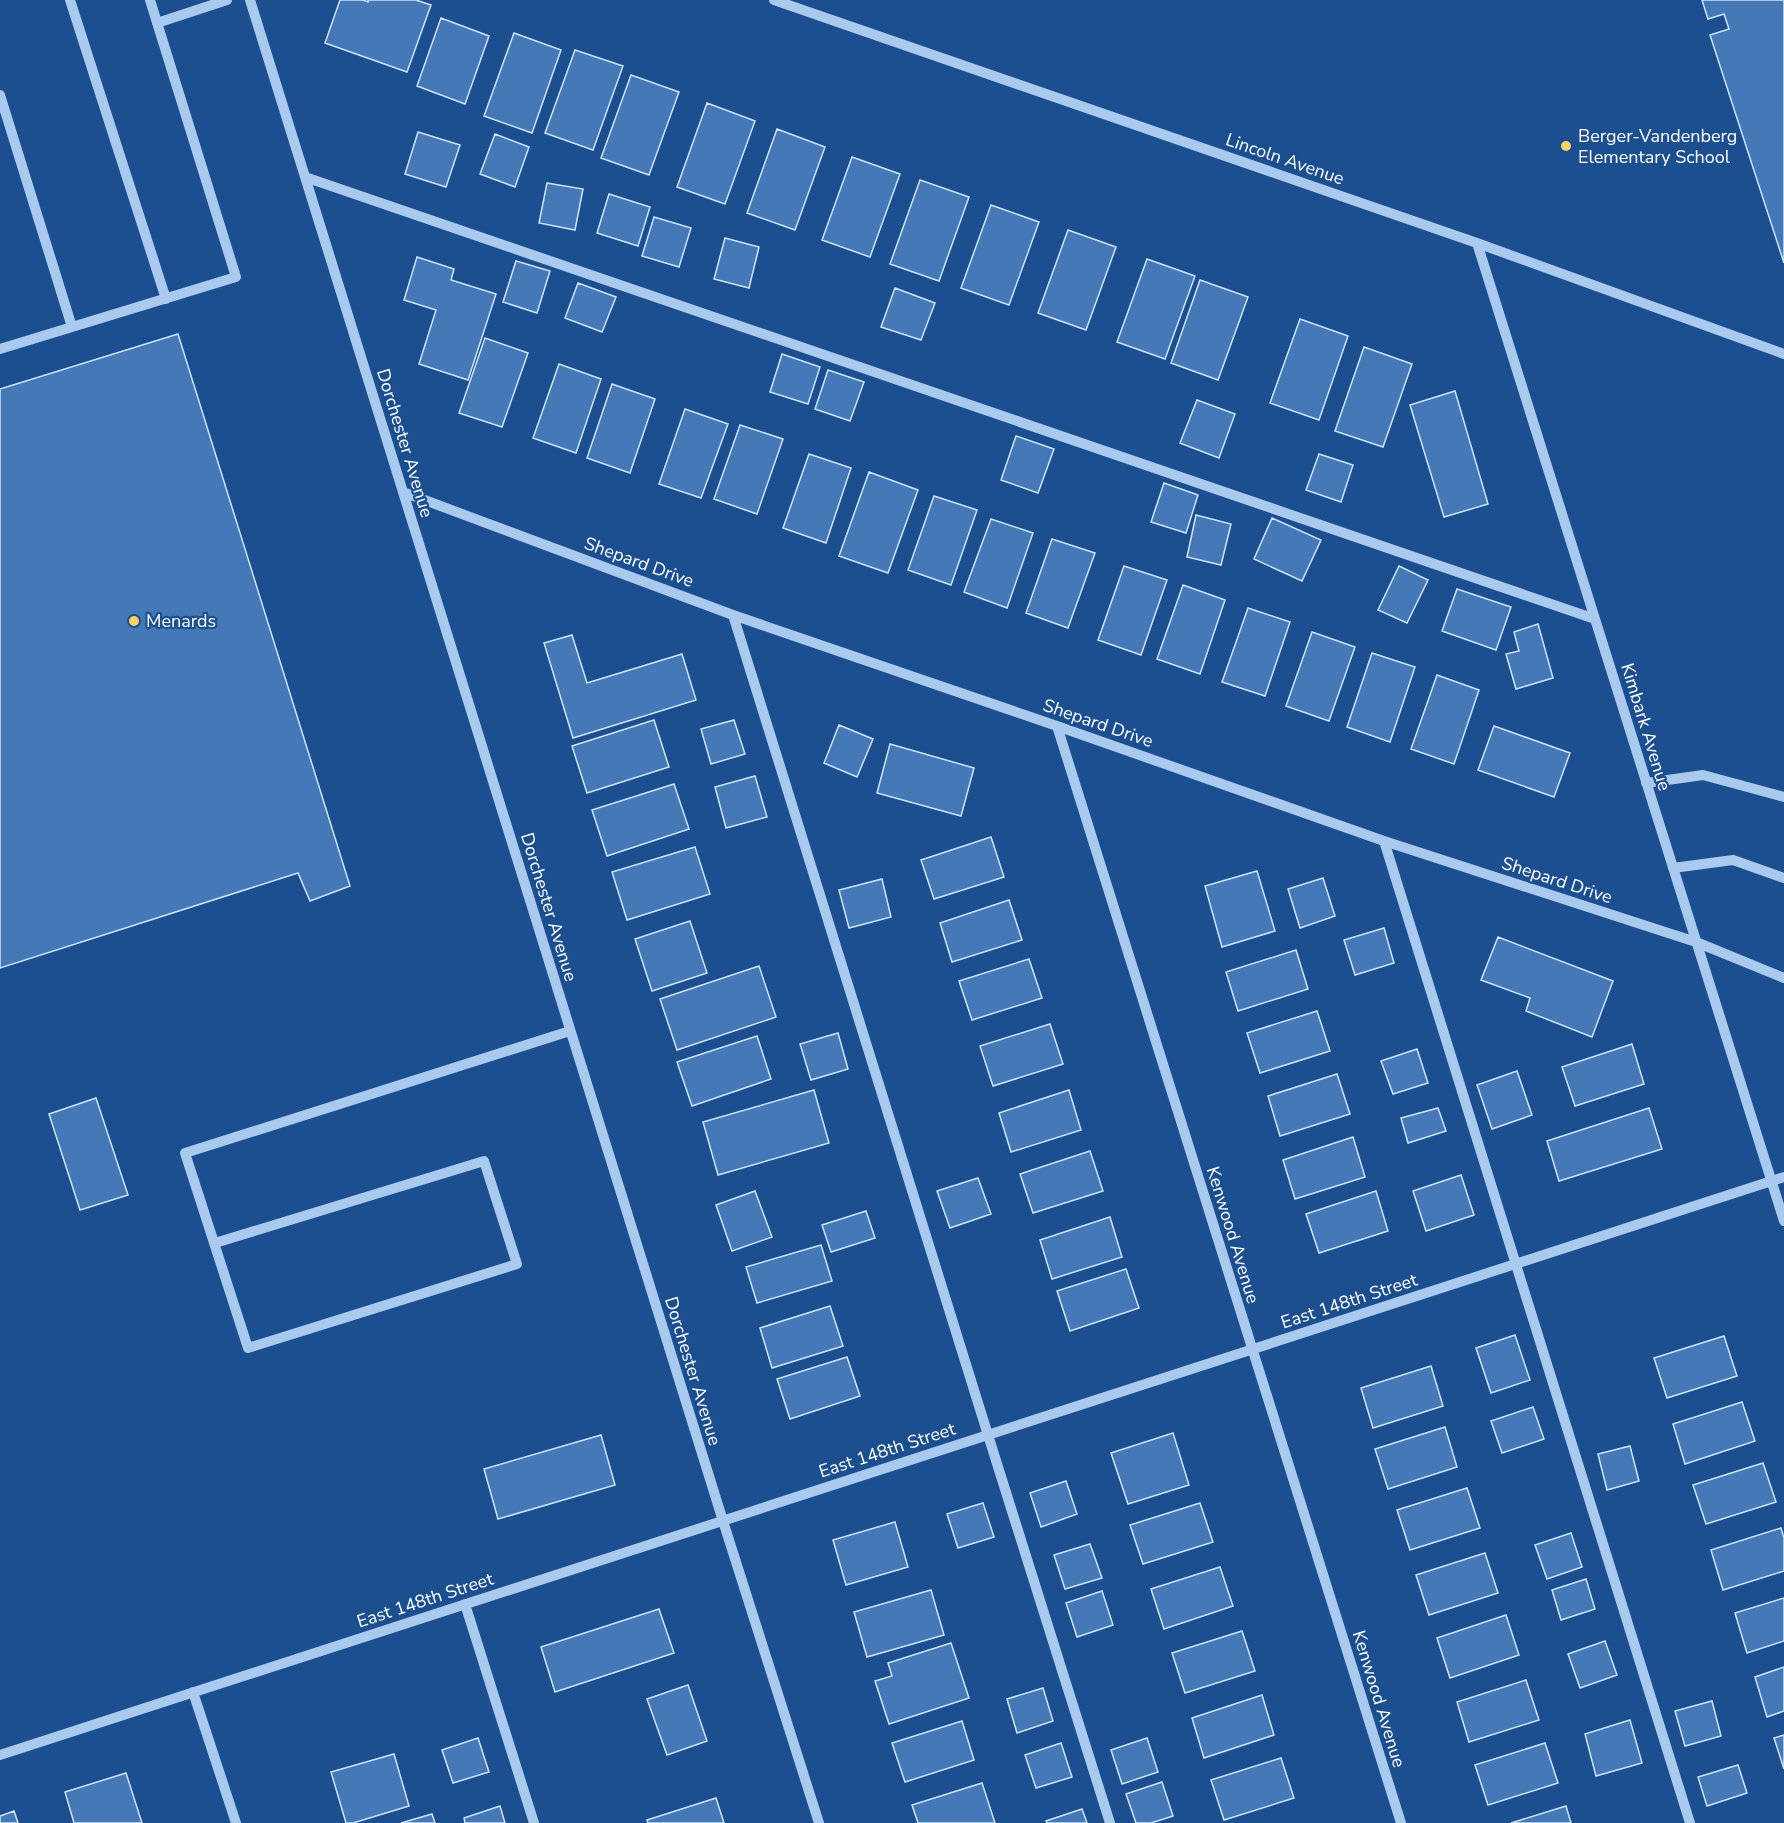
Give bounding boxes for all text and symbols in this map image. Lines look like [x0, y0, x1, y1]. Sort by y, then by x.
place label: Berger-Vandenberg Elementary School [1578, 124, 1737, 169]
street label: Lincoln Avenue [1223, 128, 1347, 190]
marker: Berger-Vandenberg Elementary School [1559, 139, 1573, 153]
street label: Dorchester Avenue [371, 366, 439, 520]
street label: Shepard Drive [581, 531, 697, 593]
place label: Menards [146, 609, 216, 633]
marker: Menards [127, 614, 141, 628]
street label: Kimbark Avenue [1615, 660, 1677, 794]
street label: Shepard Drive [1040, 693, 1156, 753]
street label: Dorchester Avenue [515, 830, 583, 984]
street label: Shepard Drive [1499, 851, 1615, 909]
street label: Kenwood Avenue [1201, 1164, 1265, 1306]
street label: East 148th Street [1278, 1267, 1421, 1334]
street label: Dorchester Avenue [659, 1294, 727, 1448]
street label: East 148th Street [816, 1416, 959, 1483]
street label: East 148th Street [354, 1566, 497, 1633]
street label: Kenwood Avenue [1347, 1628, 1411, 1770]

